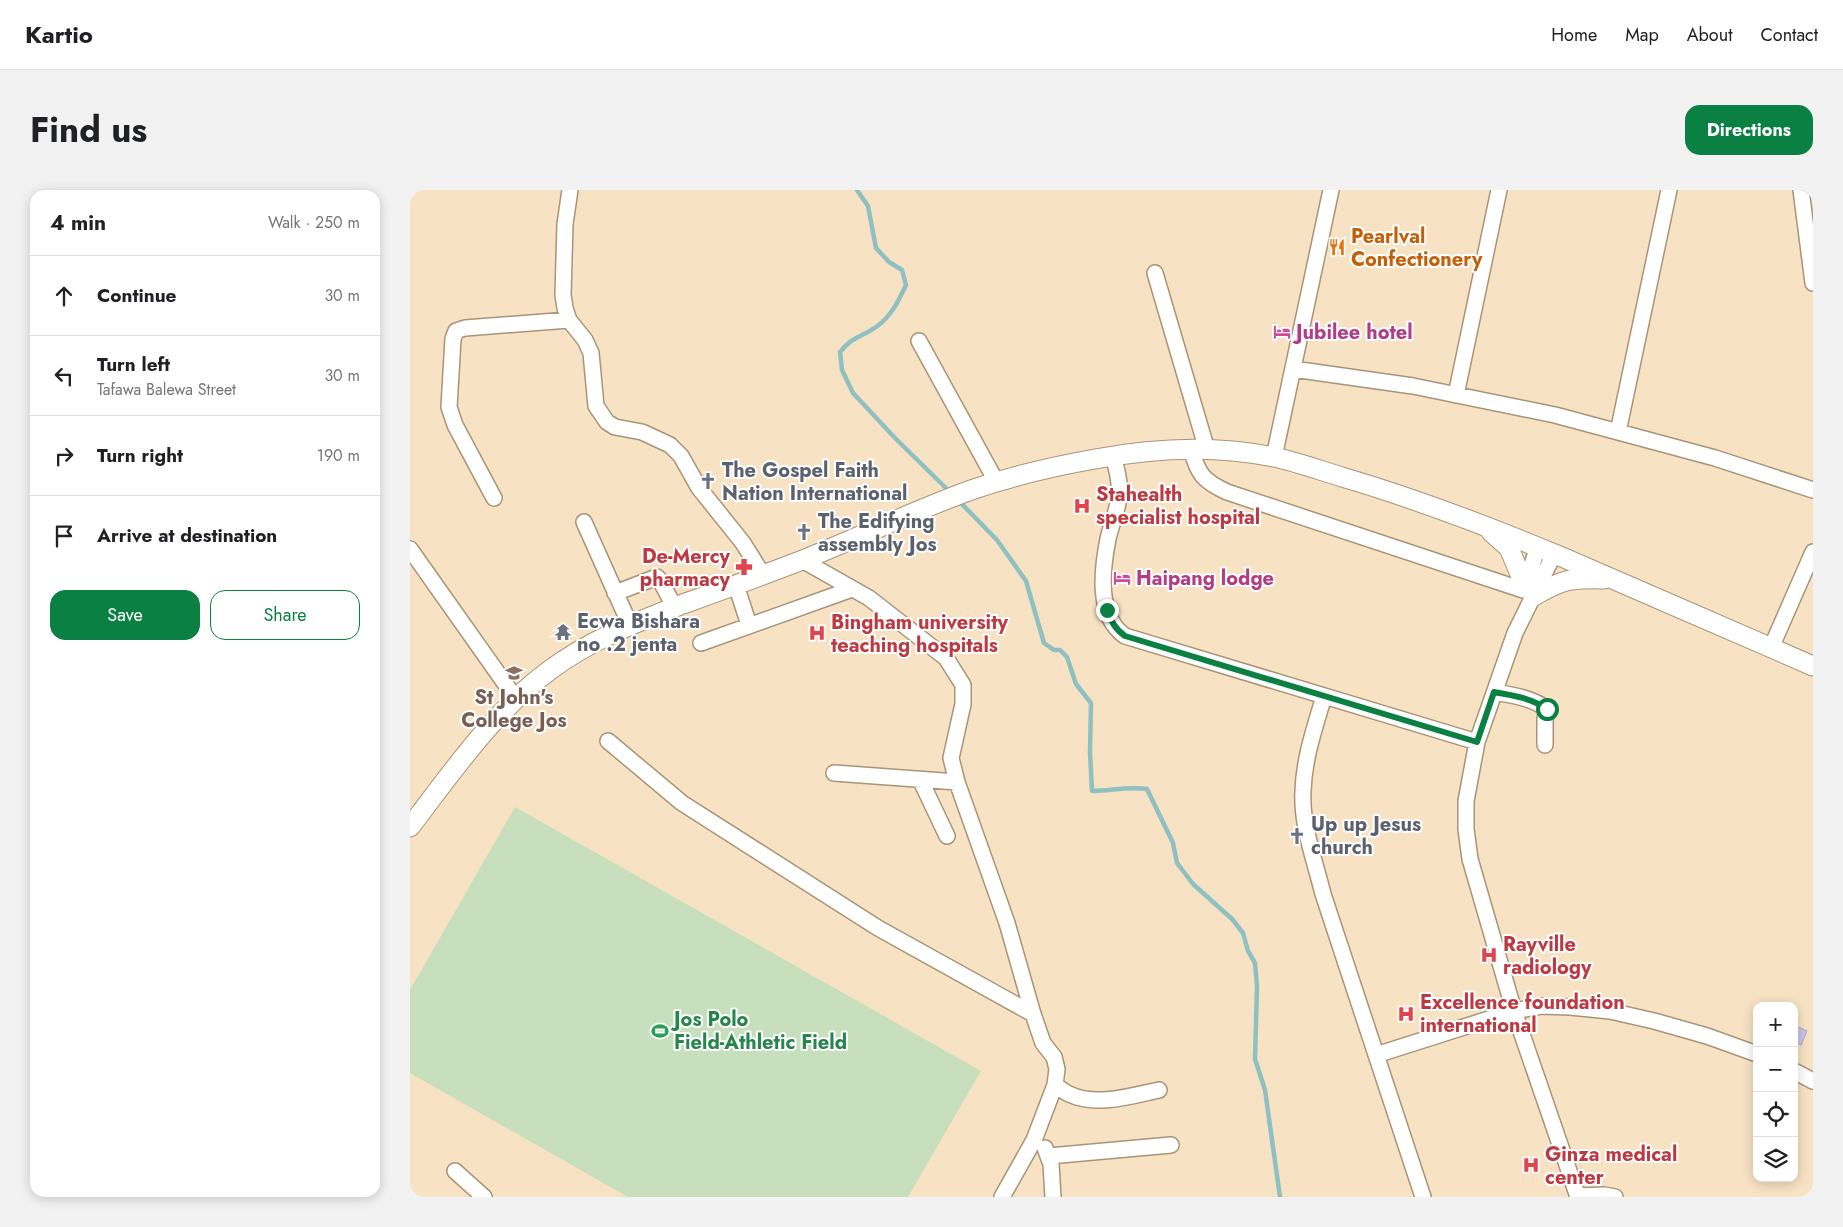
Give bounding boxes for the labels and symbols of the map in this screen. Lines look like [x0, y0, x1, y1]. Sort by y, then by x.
place label: Pearlval Confectionery [1351, 222, 1483, 274]
restaurant icon: Pearlval Confectionery [1327, 237, 1347, 257]
place label: Jubilee hotel [1292, 318, 1413, 347]
hotel icon: Jubilee hotel [1272, 322, 1292, 342]
place label: The Gospel Faith Nation International [722, 456, 907, 508]
church icon: The Gospel Faith Nation International [698, 471, 718, 491]
place label: Stahealth specialist hospital [1096, 480, 1260, 532]
hospital icon: Stahealth specialist hospital [1072, 496, 1092, 516]
place label: The Edifying assembly Jos [818, 507, 937, 559]
church icon: The Edifying assembly Jos [794, 522, 814, 542]
place label: De-Mercy pharmacy [640, 542, 731, 594]
pharmacy icon: De-Mercy pharmacy [734, 557, 754, 577]
place label: Haipang lodge [1136, 564, 1274, 593]
hotel icon: Haipang lodge [1112, 568, 1132, 588]
route end [1096, 599, 1119, 622]
place label: Ecwa Bishara no .2 jenta [577, 607, 700, 659]
place label: Bingham university teaching hospitals [831, 608, 1008, 660]
temple icon: Ecwa Bishara no .2 jenta [553, 622, 573, 642]
hospital icon: Bingham university teaching hospitals [807, 623, 827, 643]
school or university icon: St John's College Jos [504, 663, 524, 683]
place label: St John's College Jos [461, 683, 567, 735]
route start [1536, 698, 1559, 721]
place label: Up up Jesus church [1311, 810, 1421, 862]
church icon: Up up Jesus church [1287, 826, 1307, 846]
place label: Rayville radiology [1503, 930, 1592, 982]
hospital icon: Rayville radiology [1479, 945, 1499, 965]
place label: Excellence foundation international [1420, 988, 1625, 1040]
hospital icon: Excellence foundation international [1396, 1004, 1416, 1024]
place label: Jos Polo Field-Athletic Field [670, 1005, 847, 1057]
sports icon: Jos Polo Field-Athletic Field [650, 1021, 670, 1041]
place label: Ginza medical center [1545, 1140, 1677, 1192]
hospital icon: Ginza medical center [1521, 1155, 1541, 1175]

